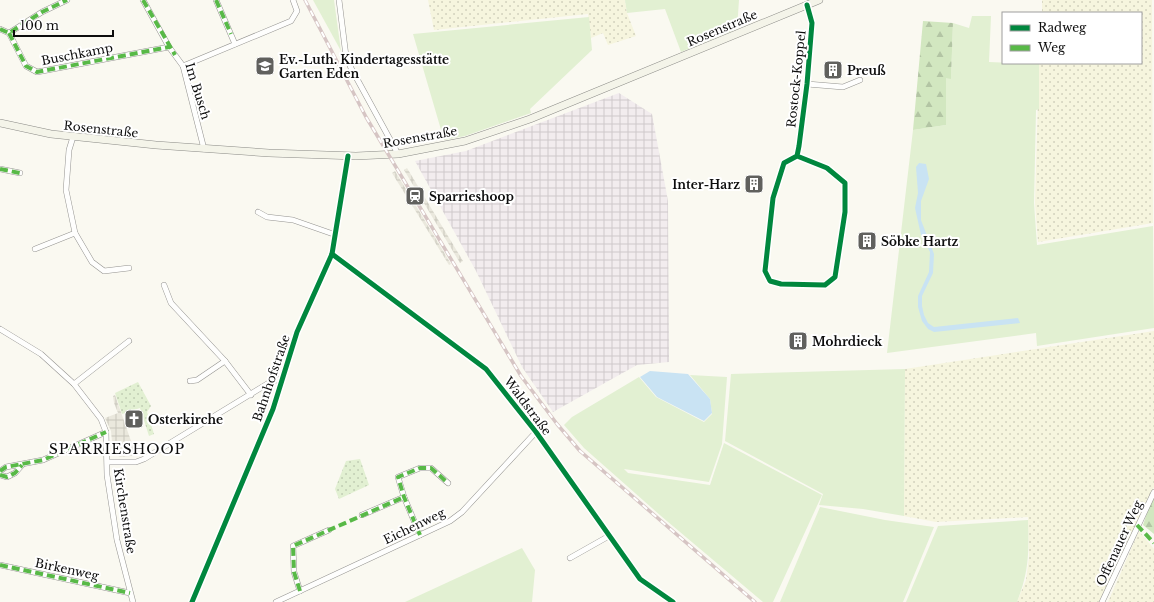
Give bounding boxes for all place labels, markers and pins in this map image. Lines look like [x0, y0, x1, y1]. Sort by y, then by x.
place label: Ev.-Luth. Kindertagesstätte Garten Eden [279, 52, 449, 81]
school or university icon: Ev.-Luth. Kindertagesstätte Garten Eden [254, 55, 276, 77]
building icon: Preuß [822, 59, 844, 81]
place label: Preuß [847, 63, 886, 78]
building icon: Inter-Harz [743, 173, 765, 195]
place label: Inter-Harz [672, 177, 740, 192]
station icon: Sparrieshoop [404, 185, 426, 207]
place label: Sparrieshoop [429, 189, 514, 204]
building icon: Söbke Hartz [856, 230, 878, 252]
place label: Söbke Hartz [881, 234, 959, 249]
building icon: Mohrdieck [787, 330, 809, 352]
place label: Mohrdieck [812, 334, 883, 349]
church icon: Osterkirche [123, 408, 145, 430]
place label: Osterkirche [148, 412, 223, 427]

